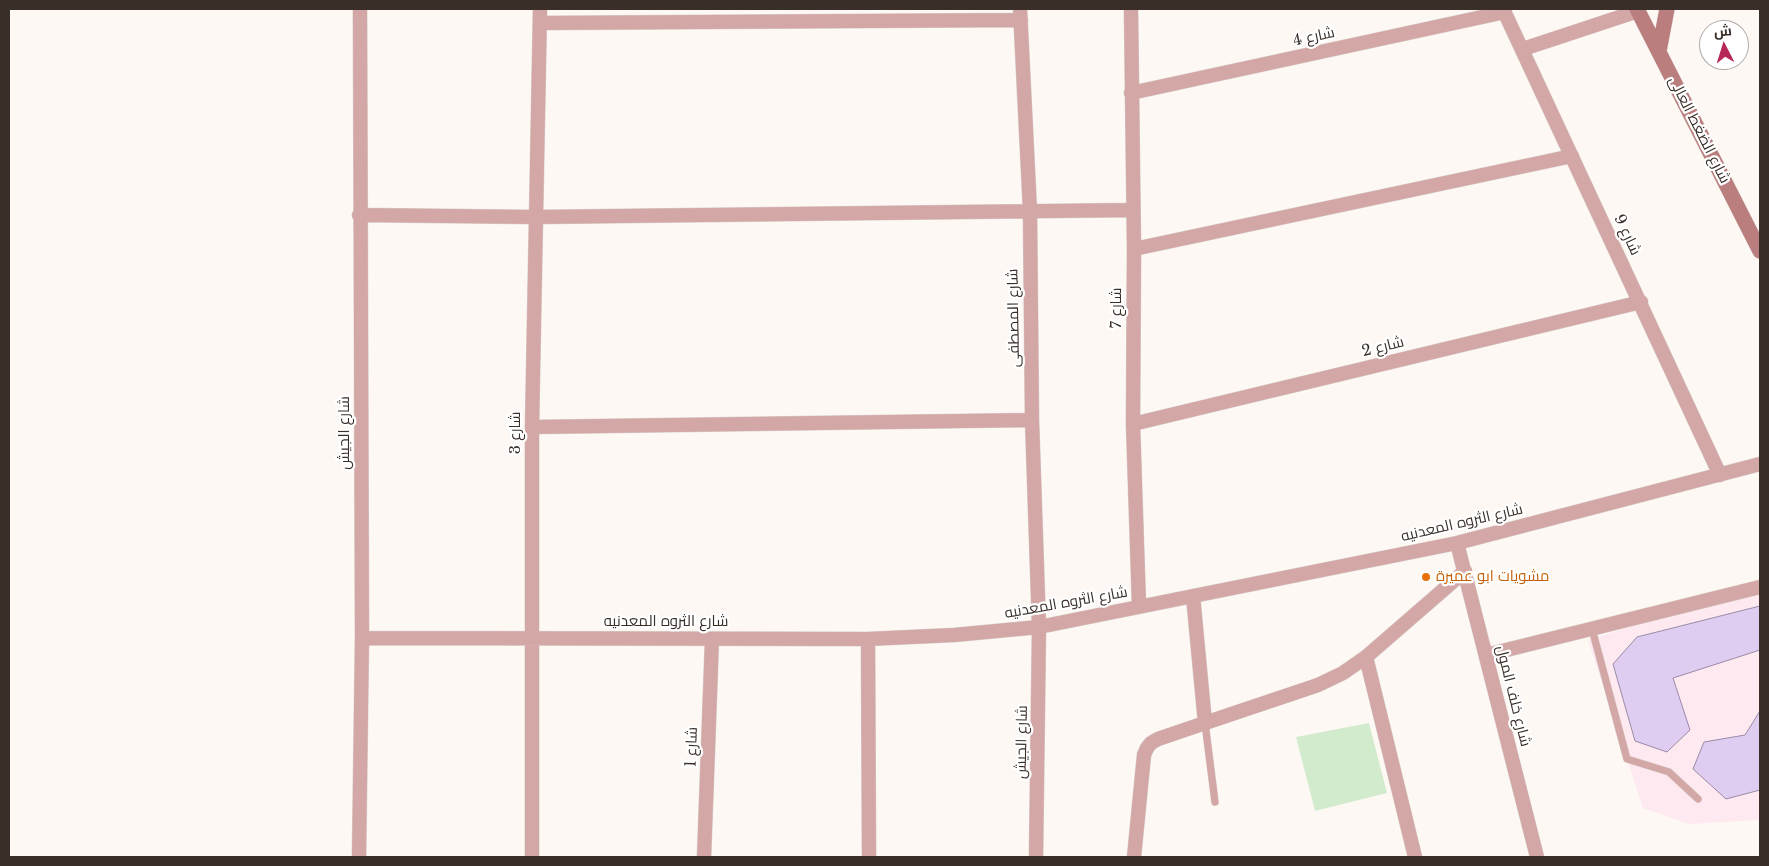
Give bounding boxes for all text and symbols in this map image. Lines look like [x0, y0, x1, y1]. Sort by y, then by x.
north arrow [1699, 20, 1749, 70]
text: ش [1713, 21, 1733, 41]
street label: شارع 4 [1292, 24, 1336, 50]
street label: شارع الضغط العالى [1664, 74, 1734, 186]
street label: شارع 9 [1610, 212, 1644, 258]
street label: شارع المصطفى [1004, 269, 1024, 367]
street label: شارع 7 [1108, 288, 1126, 328]
street label: شارع 2 [1360, 333, 1406, 361]
street label: شارع الجيش [336, 396, 354, 470]
street label: شارع 3 [507, 412, 525, 454]
street label: شارع الثروه المعدنيه [1399, 500, 1525, 546]
place label: مشويات ابو عميرة [1436, 568, 1549, 586]
marker: مشويات ابو عميرة [1420, 571, 1432, 583]
street label: شارع الثروه المعدنيه [1003, 583, 1129, 623]
street label: شارع الثروه المعدنيه [604, 613, 728, 631]
street label: شارع خلف المول [1492, 644, 1534, 748]
street label: شارع الجيش [1012, 705, 1032, 779]
street label: شارع 1 [682, 727, 702, 767]

